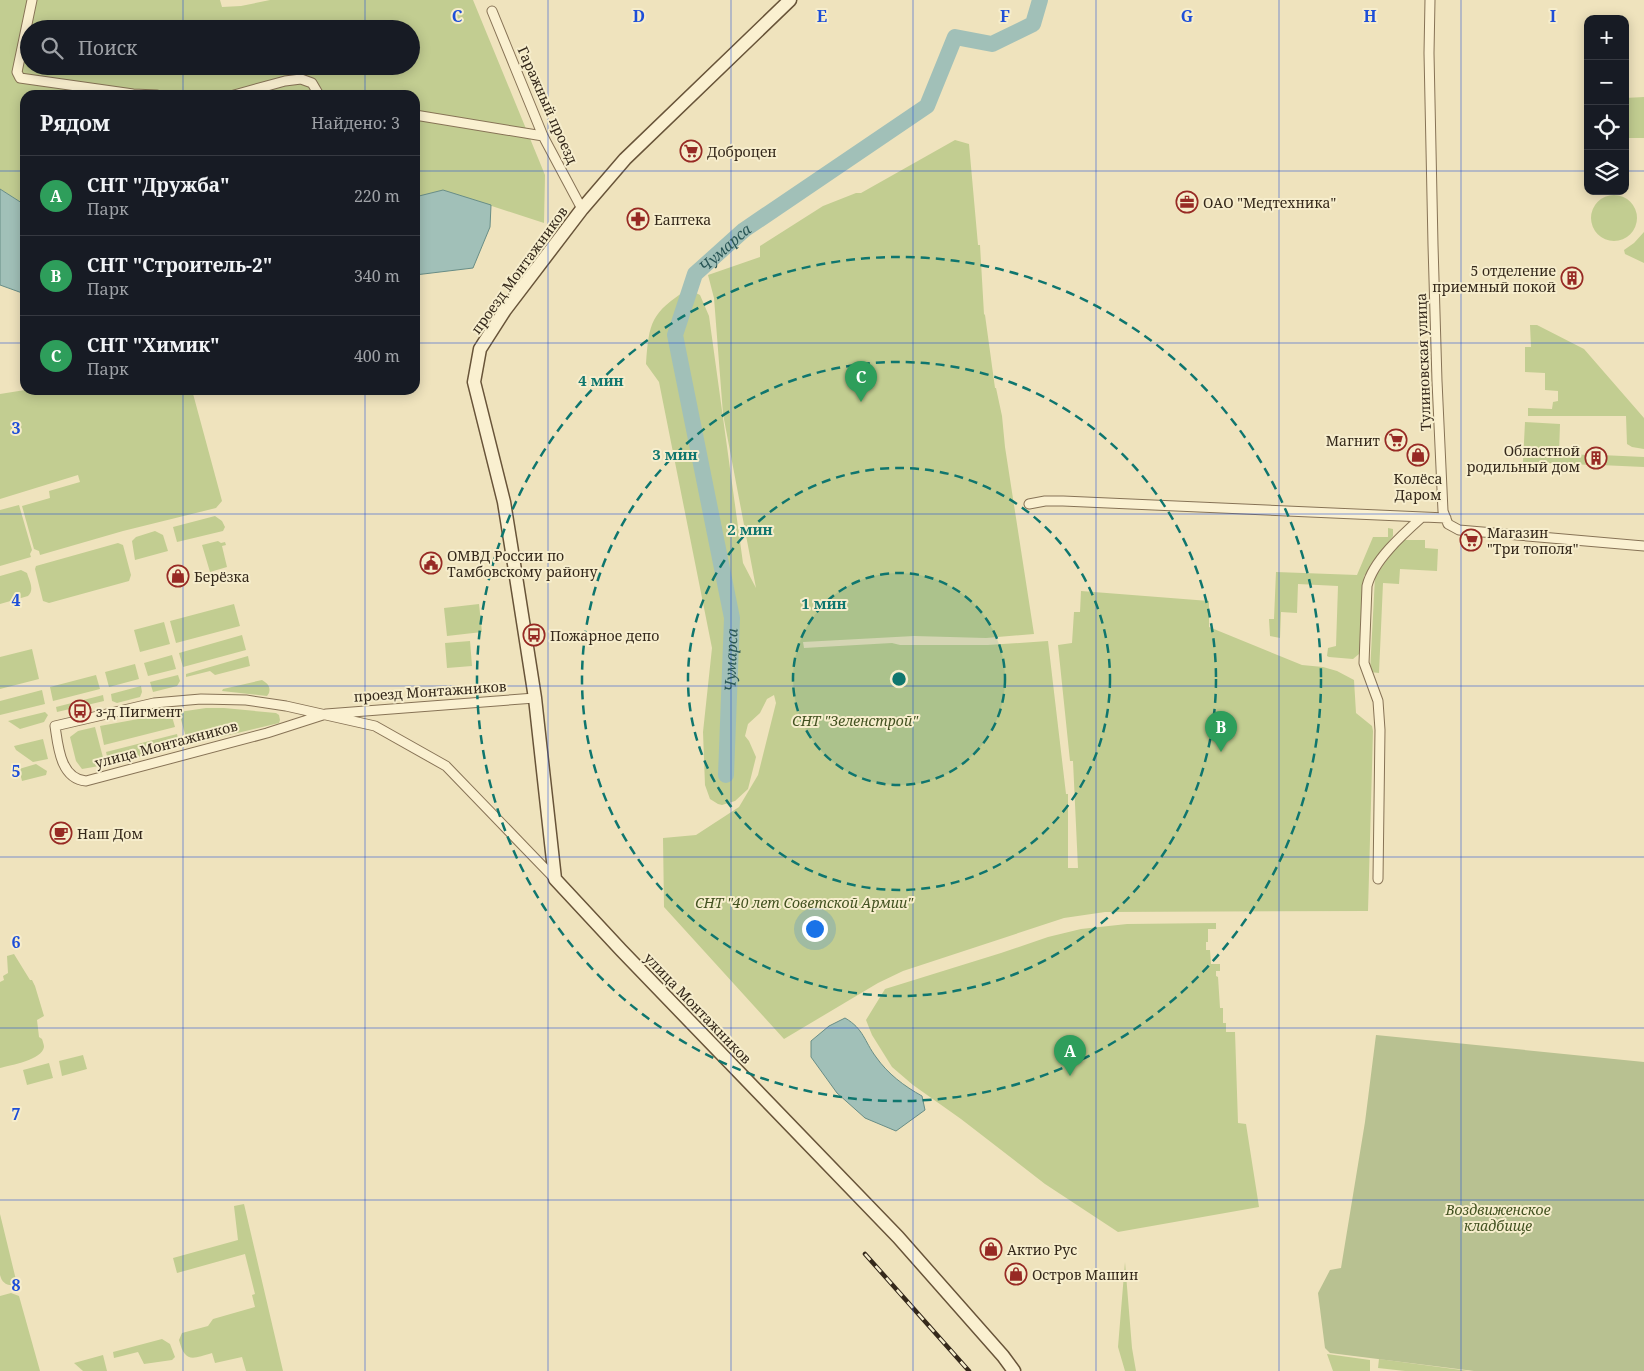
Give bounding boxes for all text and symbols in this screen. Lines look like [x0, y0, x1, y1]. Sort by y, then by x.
text: C [452, 5, 463, 27]
text: D [633, 5, 645, 27]
text: E [817, 5, 827, 27]
text: F [1000, 5, 1010, 27]
text: G [1181, 5, 1193, 27]
text: H [1363, 5, 1377, 27]
text: I [1550, 5, 1556, 27]
map controls [1584, 15, 1629, 195]
button: + [1584, 15, 1629, 60]
search box [20, 20, 420, 75]
icon: search [38, 34, 66, 62]
text: Поиск [78, 35, 137, 61]
street label: Гаражный проезд [514, 43, 583, 167]
button: − [1584, 60, 1629, 105]
button: locate [1584, 105, 1629, 150]
text: Рядом [40, 109, 110, 137]
text: Найдено: 3 [311, 112, 400, 134]
supermarket icon: Доброцен [679, 139, 703, 163]
place label: Доброцен [707, 142, 777, 161]
button: layers [1584, 150, 1629, 195]
text: СНТ "Дружба" [87, 172, 230, 198]
text: A [50, 185, 62, 207]
text: 220 m [354, 185, 400, 207]
office icon: ОАО "Медтехника" [1175, 190, 1199, 214]
place label: ОАО "Медтехника" [1203, 193, 1336, 212]
text: Парк [87, 198, 128, 220]
street label: проезд Монтажников [466, 202, 572, 337]
pharmacy icon: Еаптека [626, 207, 650, 231]
place label: Еаптека [654, 210, 711, 229]
water label: Чумарса [694, 218, 755, 276]
text: СНТ "Строитель-2" [87, 252, 272, 278]
place label: 5 отделение приемный покой [1432, 261, 1556, 296]
text: B [51, 265, 61, 287]
text: 340 m [354, 265, 400, 287]
building icon: 5 отделение приемный покой [1560, 266, 1584, 290]
text: Парк [87, 278, 128, 300]
street label: Тулиновская улица [1411, 293, 1435, 431]
text: СНТ "Химик" [87, 332, 220, 358]
text: C [51, 345, 61, 367]
text: 400 m [354, 345, 400, 367]
text: Парк [87, 358, 128, 380]
pin: C [845, 361, 877, 402]
text: 4 мин [578, 370, 624, 390]
text: 3 [11, 417, 21, 439]
supermarket icon: Магнит [1384, 428, 1408, 452]
place label: Магнит [1326, 431, 1381, 450]
place label: Областной родильный дом [1467, 441, 1580, 476]
shop icon: Колёса Даром [1406, 443, 1430, 467]
text: 3 мин [652, 444, 698, 464]
building icon: Областной родильный дом [1584, 446, 1608, 470]
place label: Колёса Даром [1394, 469, 1442, 504]
text: 2 мин [727, 519, 773, 539]
place label: Магазин "Три тополя" [1487, 523, 1579, 558]
supermarket icon: Магазин "Три тополя" [1459, 528, 1483, 552]
place label: ОМВД России по Тамбовскому району [447, 546, 597, 581]
public building icon: ОМВД России по Тамбовскому району [419, 551, 443, 575]
shop icon: Берёзка [166, 564, 190, 588]
place label: Берёзка [194, 567, 250, 586]
text: 4 [11, 589, 21, 611]
text: 1 мин [801, 593, 847, 613]
bus stop icon: Пожарное депо [522, 623, 546, 647]
place label: Пожарное депо [550, 626, 659, 645]
water label: Чумарса [719, 627, 742, 692]
centre of rings [890, 670, 908, 688]
street label: проезд Монтажников [353, 676, 507, 706]
bus stop icon: з-д Пигмент [68, 699, 92, 723]
place label: з-д Пигмент [96, 702, 183, 721]
park label: СНТ "Зеленстрой" [792, 711, 919, 730]
pin: B [1205, 711, 1237, 752]
street label: улица Монтажников [92, 716, 240, 772]
text: 5 [11, 760, 21, 782]
cafe icon: Наш Дом [49, 821, 73, 845]
place label: Наш Дом [77, 824, 143, 843]
park label: СНТ "40 лет Советской Армии" [695, 893, 914, 912]
your location [802, 916, 828, 942]
text: 6 [11, 931, 21, 953]
street label: улица Монтажников [640, 948, 756, 1068]
pin: A [1054, 1035, 1086, 1076]
text: 7 [11, 1103, 21, 1125]
park label: Воздвиженское кладбище [1444, 1200, 1551, 1235]
shop icon: Актио Рус [979, 1237, 1003, 1261]
place label: Актио Рус [1007, 1240, 1077, 1259]
shop icon: Остров Машин [1004, 1262, 1028, 1286]
place label: Остров Машин [1032, 1265, 1138, 1284]
text: 8 [11, 1274, 21, 1296]

